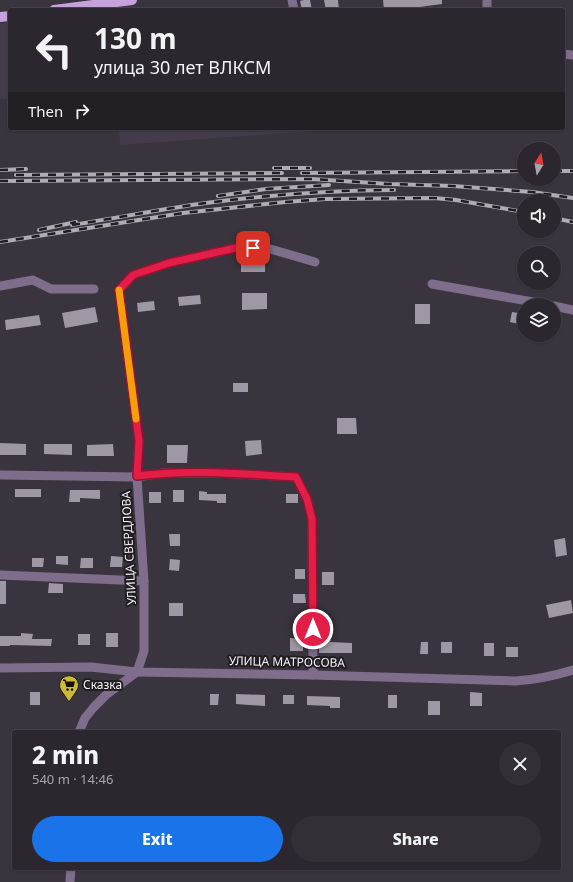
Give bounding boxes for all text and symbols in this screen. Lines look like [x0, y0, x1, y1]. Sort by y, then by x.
text: 130 m [94, 19, 177, 57]
icon: left [28, 24, 80, 76]
text: улица 30 лет ВЛКСМ [94, 55, 271, 79]
icon: right [71, 100, 93, 122]
text: Then [28, 101, 63, 121]
north arrow [517, 142, 561, 186]
map controls [517, 142, 561, 342]
button: sound [517, 194, 561, 238]
pin [236, 231, 270, 265]
icon: arrive [242, 237, 264, 259]
button: search [517, 246, 561, 290]
button: layers [517, 298, 561, 342]
street label: УЛИЦА СВЕРДЛОВА [117, 490, 140, 605]
position arrow [292, 608, 334, 650]
street label: УЛИЦА МАТРОСОВА [229, 652, 346, 671]
supermarket icon: Сказка [58, 674, 80, 702]
place label: Сказка [83, 676, 122, 693]
text: 2 min [32, 738, 99, 771]
button: close [499, 743, 541, 785]
text: 540 m · 14:46 [32, 770, 113, 788]
button: Exit [32, 816, 283, 862]
button: Share [291, 816, 541, 862]

